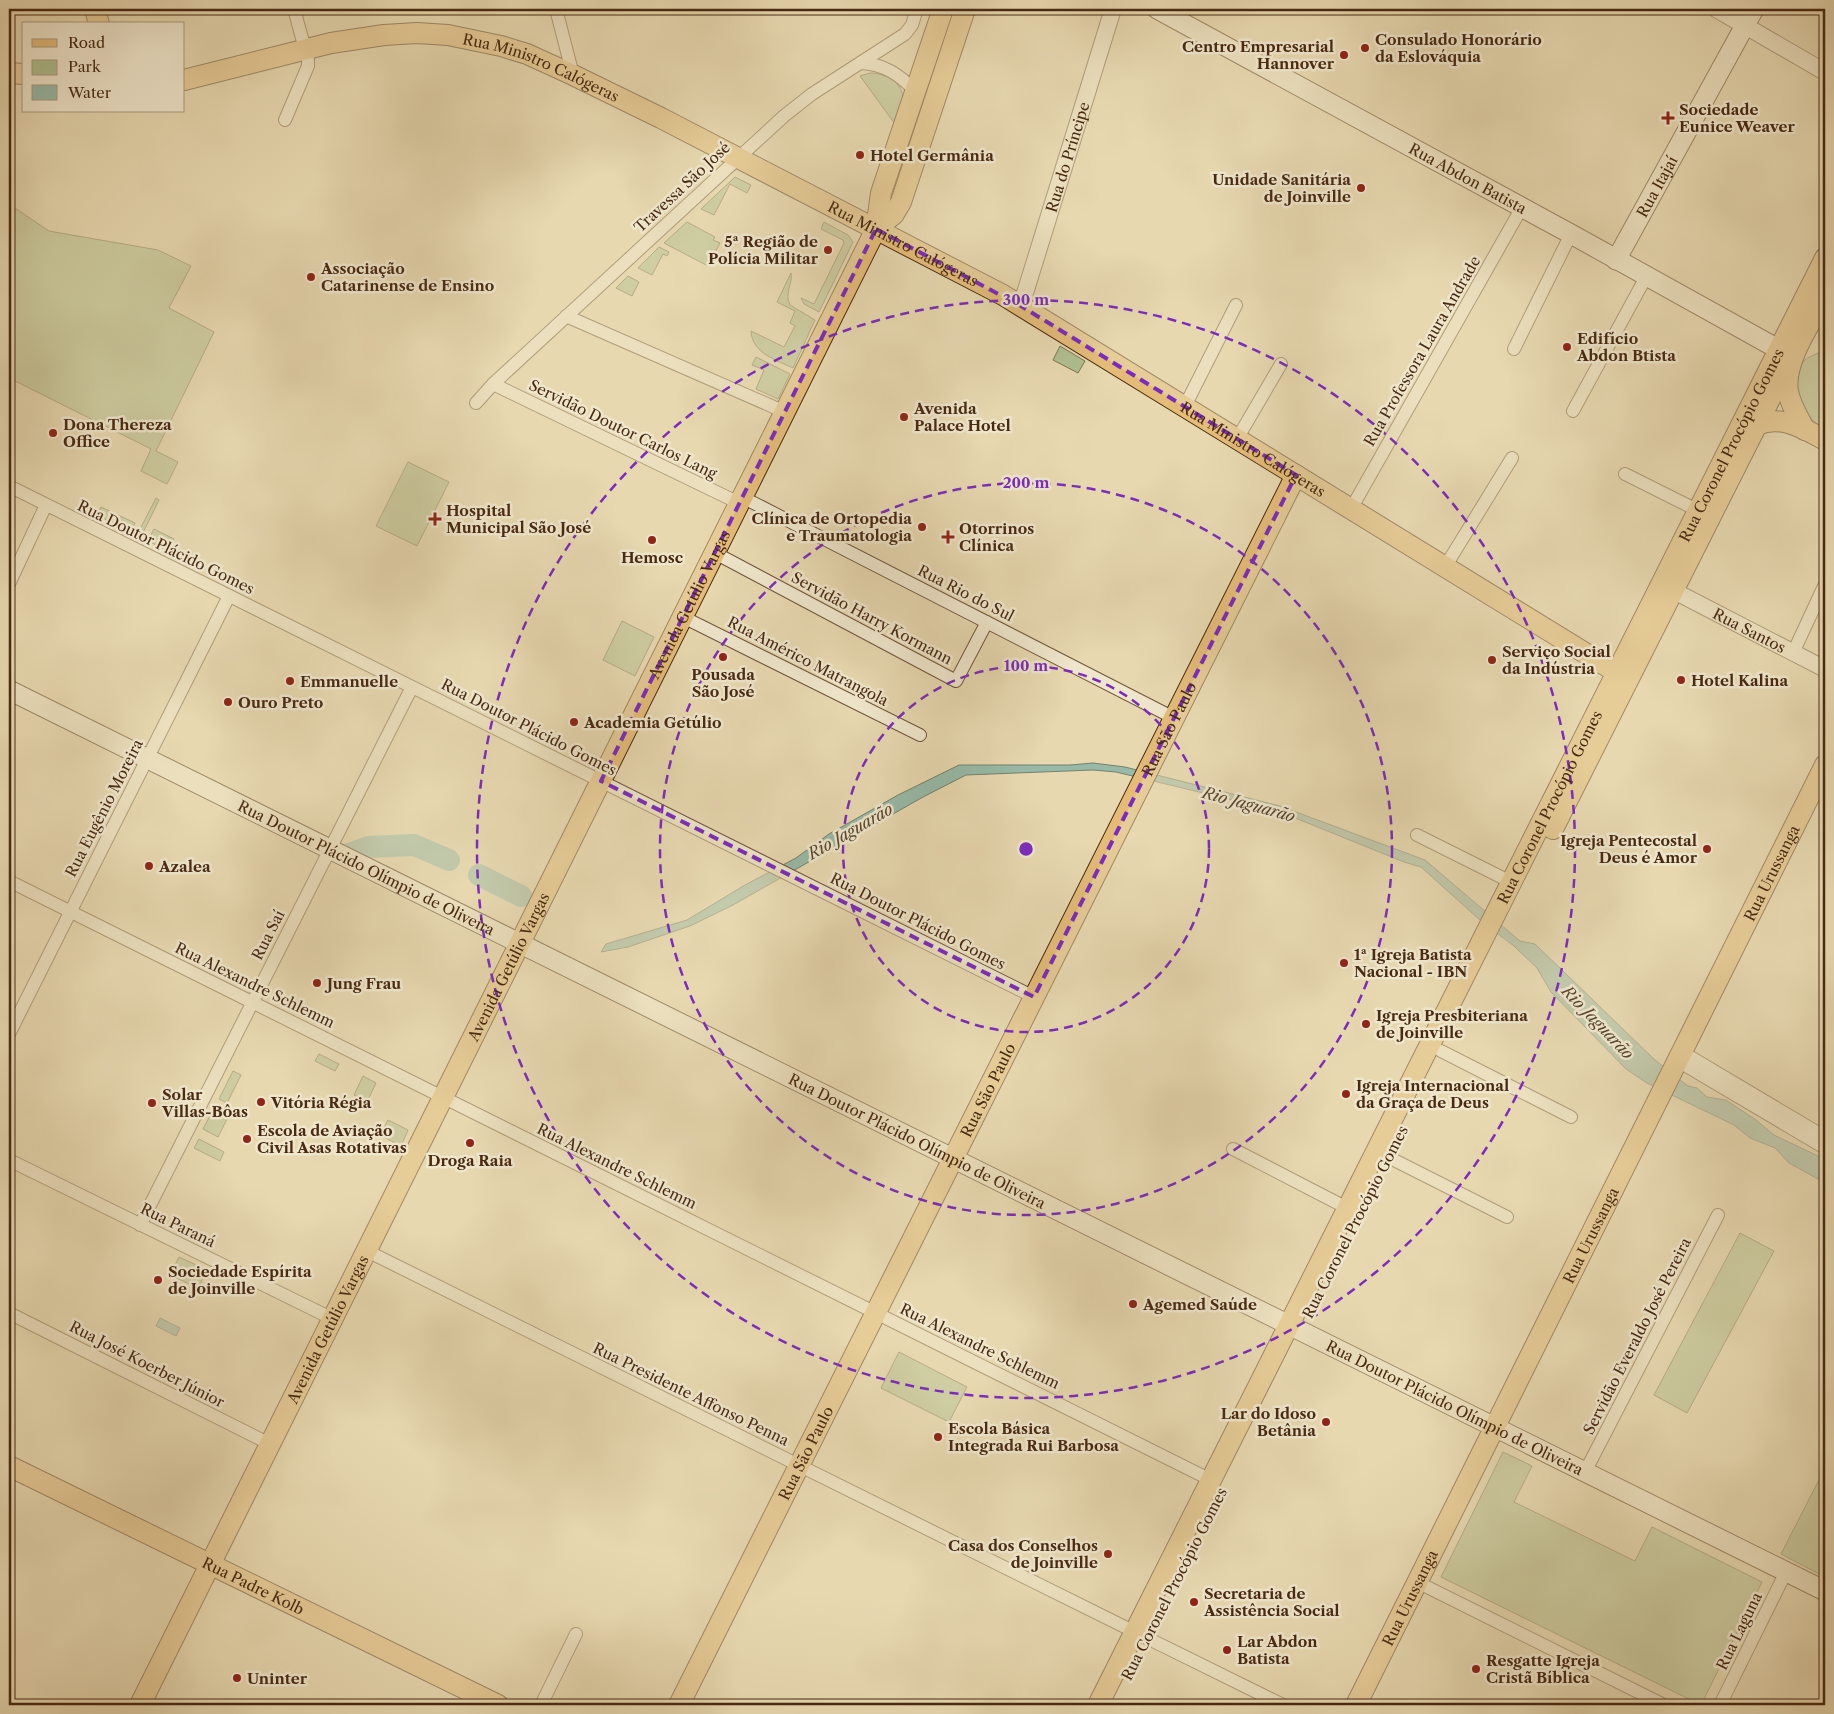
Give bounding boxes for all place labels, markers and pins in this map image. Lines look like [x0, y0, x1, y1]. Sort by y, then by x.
place label: Consulado Honorário da Eslováquia [1375, 30, 1542, 66]
place label: Centro Empresarial Hannover [1182, 37, 1335, 73]
marker: Consulado Honorário da Eslováquia [1359, 42, 1371, 54]
marker: Centro Empresarial Hannover [1338, 49, 1350, 61]
place label: Sociedade Eunice Weaver [1679, 100, 1796, 136]
marker: Sociedade Eunice Weaver [1661, 111, 1675, 125]
place label: Hotel Germânia [870, 146, 994, 165]
marker: Hotel Germânia [854, 149, 866, 161]
place label: Unidade Sanitária de Joinville [1212, 170, 1351, 206]
marker: Unidade Sanitária de Joinville [1355, 182, 1367, 194]
place label: 5ª Região de Polícia Militar [708, 232, 819, 268]
marker: 5ª Região de Polícia Militar [822, 244, 834, 256]
place label: Associação Catarinense de Ensino [320, 259, 494, 295]
marker: Associação Catarinense de Ensino [305, 271, 317, 283]
place label: Edifício Abdon Btista [1576, 329, 1676, 365]
marker: Edifício Abdon Btista [1561, 341, 1573, 353]
place label: Avenida Palace Hotel [913, 399, 1011, 435]
marker: Avenida Palace Hotel [898, 411, 910, 423]
place label: Dona Thereza Office [63, 415, 172, 451]
marker: Dona Thereza Office [47, 427, 59, 439]
place label: Hospital Municipal São José [446, 501, 591, 537]
place label: Clínica de Ortopedia e Traumatologia [752, 509, 912, 545]
marker: Hospital Municipal São José [428, 512, 442, 526]
place label: Otorrinos Clínica [959, 519, 1034, 555]
marker: Clínica de Ortopedia e Traumatologia [916, 521, 928, 533]
marker: Otorrinos Clínica [941, 530, 955, 544]
marker: Hemosc [646, 534, 658, 546]
place label: Hemosc [621, 548, 683, 567]
place label: Serviço Social da Indústria [1502, 642, 1611, 678]
marker: Pousada São José [717, 651, 729, 663]
marker: Serviço Social da Indústria [1486, 654, 1498, 666]
place label: Pousada São José [691, 665, 755, 701]
place label: Hotel Kalina [1691, 671, 1789, 690]
place label: Emmanuelle [300, 672, 398, 691]
marker: Hotel Kalina [1675, 674, 1687, 686]
marker: Emmanuelle [284, 675, 296, 687]
place label: Ouro Preto [238, 693, 323, 712]
marker: Ouro Preto [222, 696, 234, 708]
place label: Academia Getúlio [583, 713, 722, 732]
marker: Academia Getúlio [568, 716, 580, 728]
place label: Igreja Pentecostal Deus é Amor [1560, 831, 1698, 867]
centre of rings [1017, 840, 1035, 858]
marker: Igreja Pentecostal Deus é Amor [1701, 843, 1713, 855]
place label: Azalea [158, 857, 211, 876]
marker: Azalea [143, 860, 155, 872]
place label: 1ª Igreja Batista Nacional - IBN [1354, 945, 1472, 981]
marker: 1ª Igreja Batista Nacional - IBN [1338, 957, 1350, 969]
place label: Jung Frau [324, 974, 401, 993]
marker: Jung Frau [311, 977, 323, 989]
place label: Igreja Presbiteriana de Joinville [1376, 1006, 1528, 1042]
marker: Igreja Presbiteriana de Joinville [1360, 1018, 1372, 1030]
place label: Igreja Internacional da Graça de Deus [1356, 1076, 1509, 1112]
place label: Solar Villas-Bôas [161, 1085, 248, 1121]
marker: Igreja Internacional da Graça de Deus [1340, 1088, 1352, 1100]
place label: Vitória Régia [270, 1093, 372, 1112]
marker: Vitória Régia [255, 1096, 267, 1108]
marker: Solar Villas-Bôas [146, 1097, 158, 1109]
place label: Escola de Aviação Civil Asas Rotativas [257, 1121, 407, 1157]
marker: Escola de Aviação Civil Asas Rotativas [241, 1133, 253, 1145]
marker: Droga Raia [464, 1137, 476, 1149]
place label: Droga Raia [428, 1151, 513, 1170]
place label: Sociedade Espírita de Joinville [168, 1262, 312, 1298]
marker: Sociedade Espírita de Joinville [152, 1274, 164, 1286]
place label: Agemed Saúde [1142, 1295, 1257, 1314]
marker: Agemed Saúde [1127, 1298, 1139, 1310]
place label: Lar do Idoso Betânia [1221, 1404, 1316, 1440]
marker: Lar do Idoso Betânia [1320, 1416, 1332, 1428]
place label: Escola Básica Integrada Rui Barbosa [948, 1419, 1119, 1455]
marker: Escola Básica Integrada Rui Barbosa [932, 1431, 944, 1443]
place label: Casa dos Conselhos de Joinville [948, 1536, 1098, 1572]
marker: Casa dos Conselhos de Joinville [1102, 1548, 1114, 1560]
place label: Secretaria de Assistência Social [1203, 1584, 1340, 1620]
marker: Secretaria de Assistência Social [1188, 1596, 1200, 1608]
place label: Lar Abdon Batista [1237, 1632, 1318, 1668]
marker: Lar Abdon Batista [1221, 1644, 1233, 1656]
place label: Resgatte Igreja Cristã Bíblica [1486, 1651, 1600, 1687]
marker: Resgatte Igreja Cristã Bíblica [1470, 1663, 1482, 1675]
place label: Uninter [247, 1669, 308, 1688]
marker: Uninter [231, 1672, 243, 1684]

